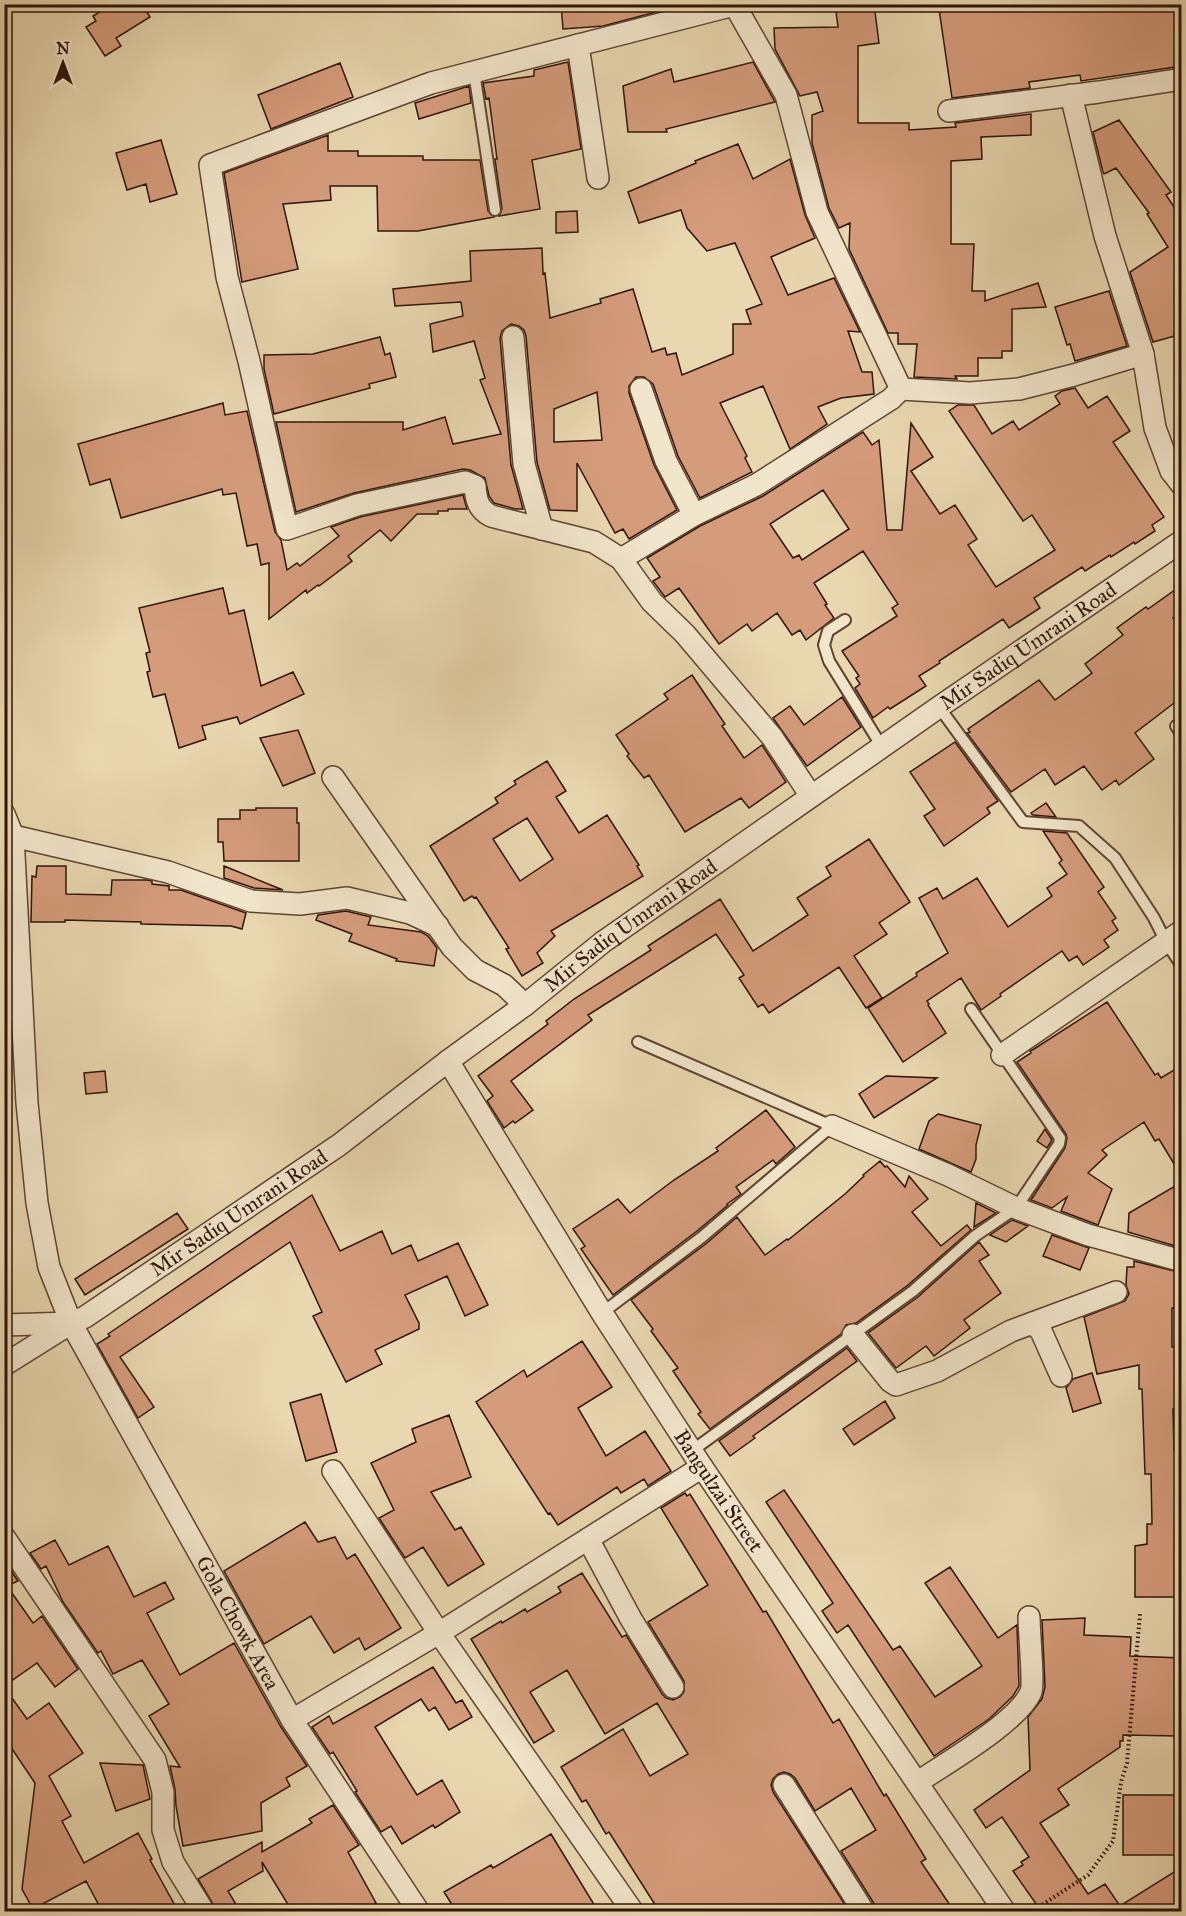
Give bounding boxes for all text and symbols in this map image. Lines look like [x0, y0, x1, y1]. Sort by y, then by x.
north arrow [33, 33, 93, 93]
text: N [56, 39, 70, 58]
street label: Mir Sadiq Umrani Road [935, 576, 1122, 716]
street label: Mir Sadiq Umrani Road [538, 853, 722, 998]
street label: Mir Sadiq Umrani Road [145, 1143, 333, 1282]
street label: Bangulzai Street [668, 1425, 769, 1558]
street label: Gola Chowk Area [190, 1551, 286, 1694]

